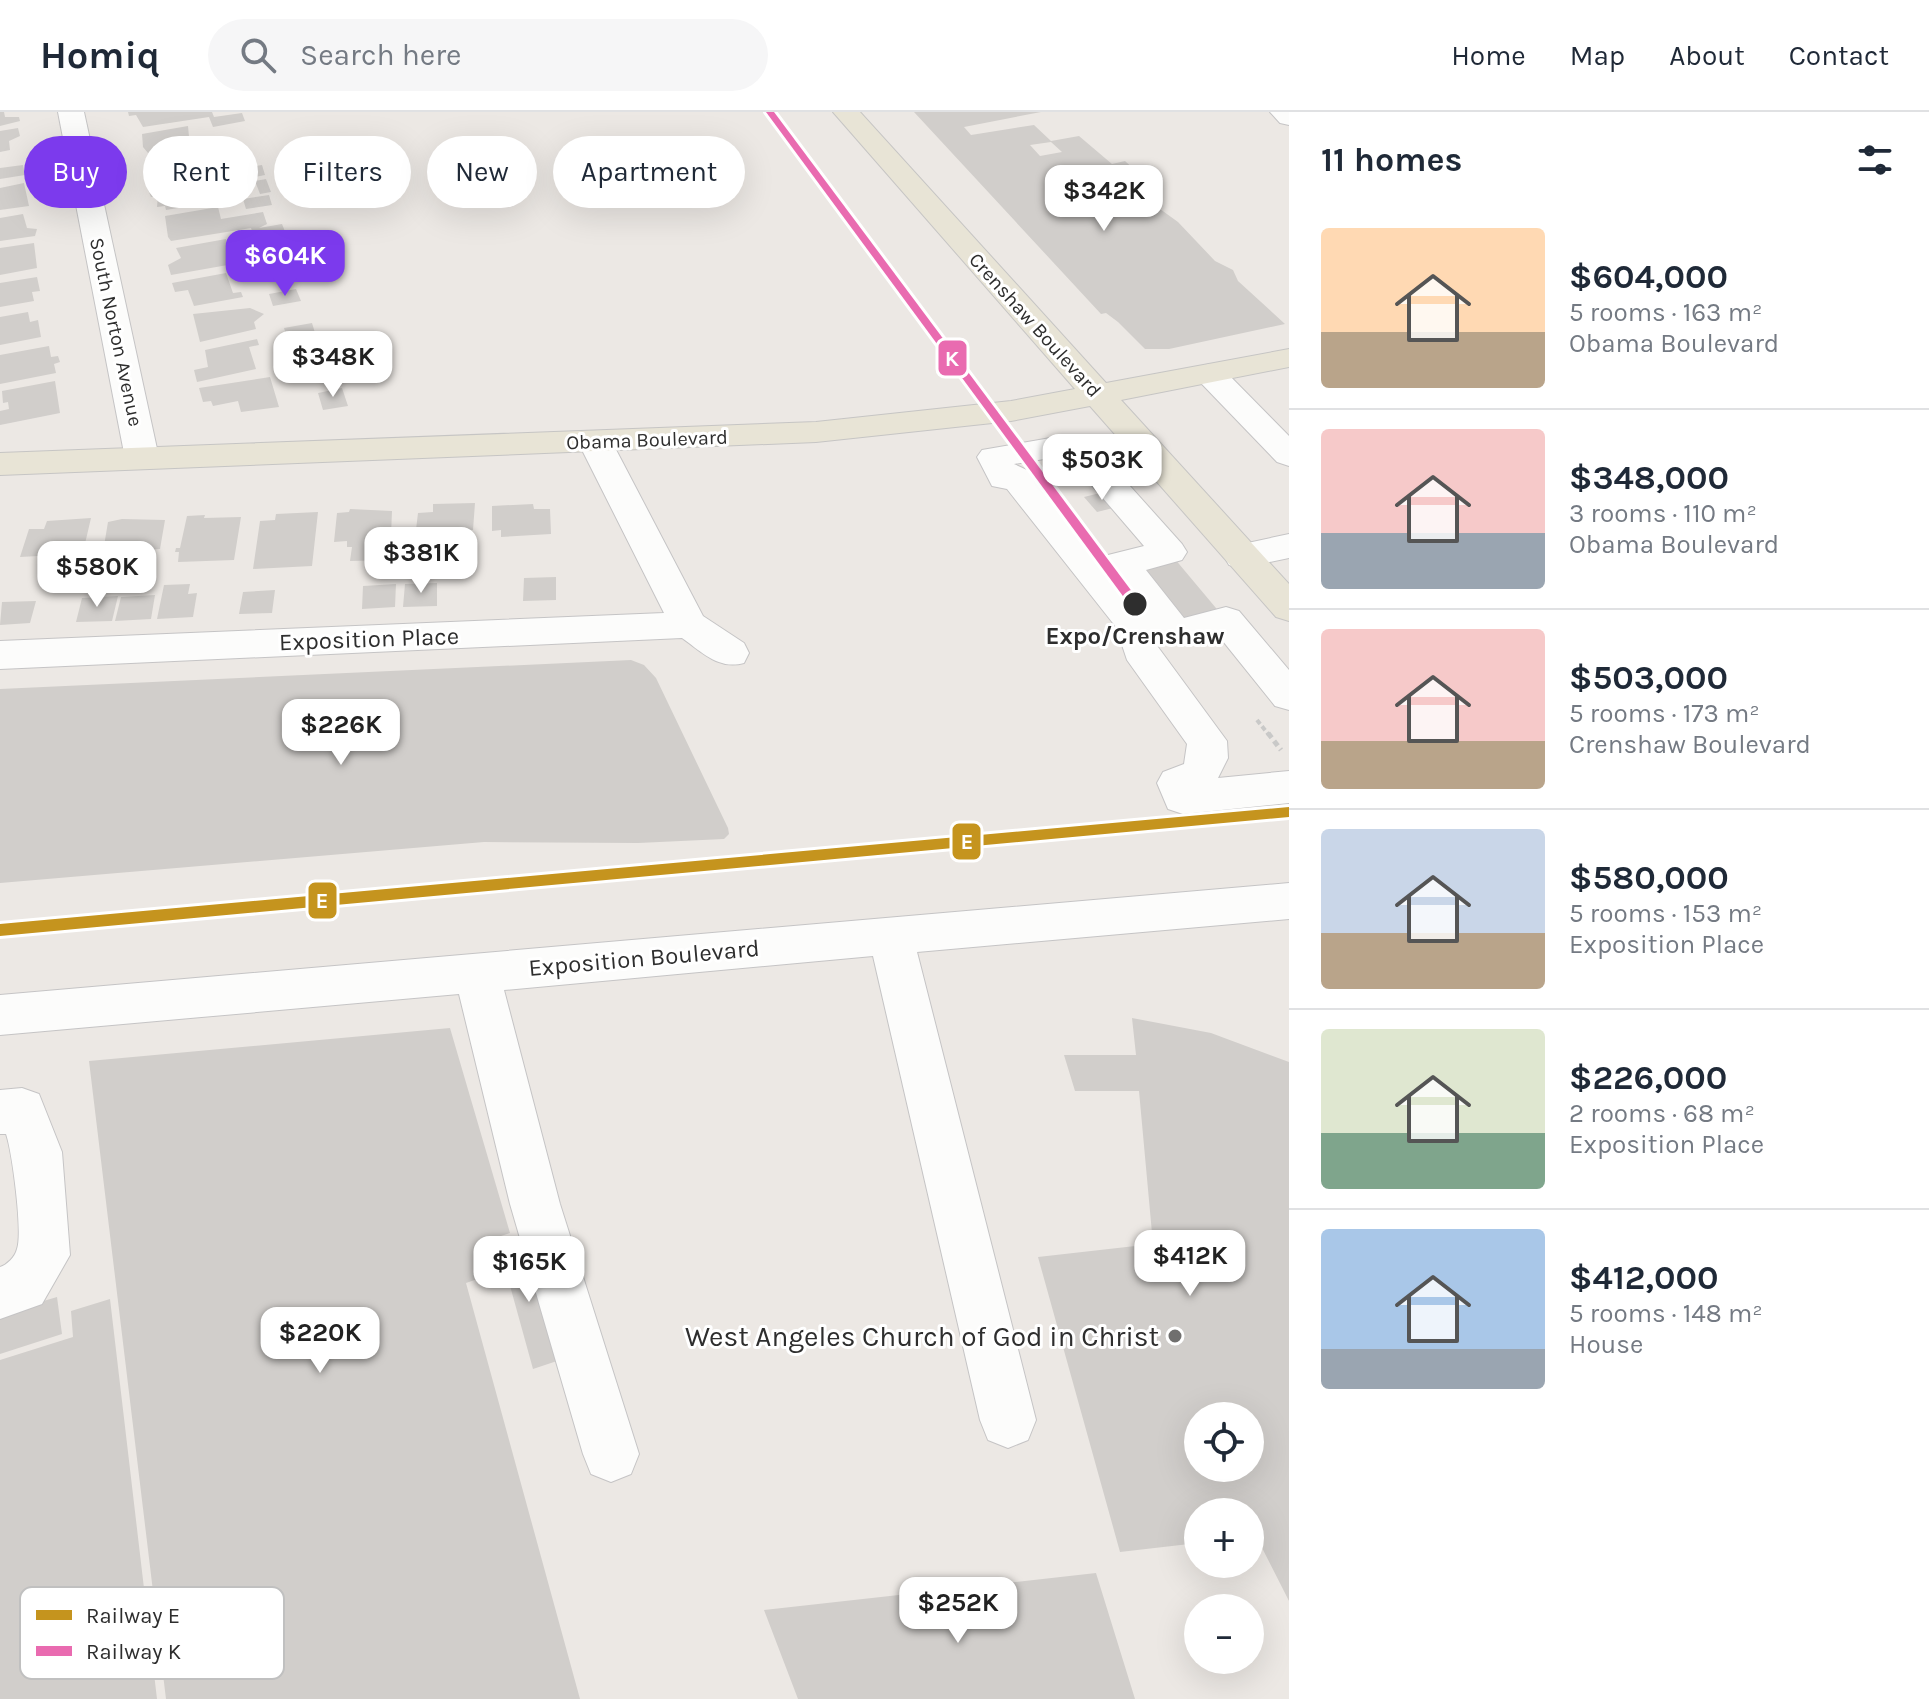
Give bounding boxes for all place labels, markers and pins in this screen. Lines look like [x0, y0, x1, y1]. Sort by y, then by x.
pin: $342K [1048, 165, 1160, 233]
pin: $604K [229, 230, 341, 298]
pin: $348K [277, 331, 389, 399]
pin: $503K [1046, 434, 1158, 502]
pin: $381K [365, 527, 477, 595]
pin: $580K [41, 541, 153, 609]
marker: Expo/Crenshaw [1121, 590, 1149, 618]
place label: Expo/Crenshaw [1045, 622, 1225, 650]
pin: $226K [285, 699, 397, 767]
pin: $412K [1134, 1230, 1246, 1298]
pin: $165K [473, 1236, 585, 1304]
pin: $220K [264, 1307, 376, 1375]
place label: West Angeles Church of God in Christ [685, 1320, 1159, 1353]
marker: West Angeles Church of God in Christ [1166, 1327, 1184, 1345]
pin: $252K [902, 1577, 1014, 1645]

